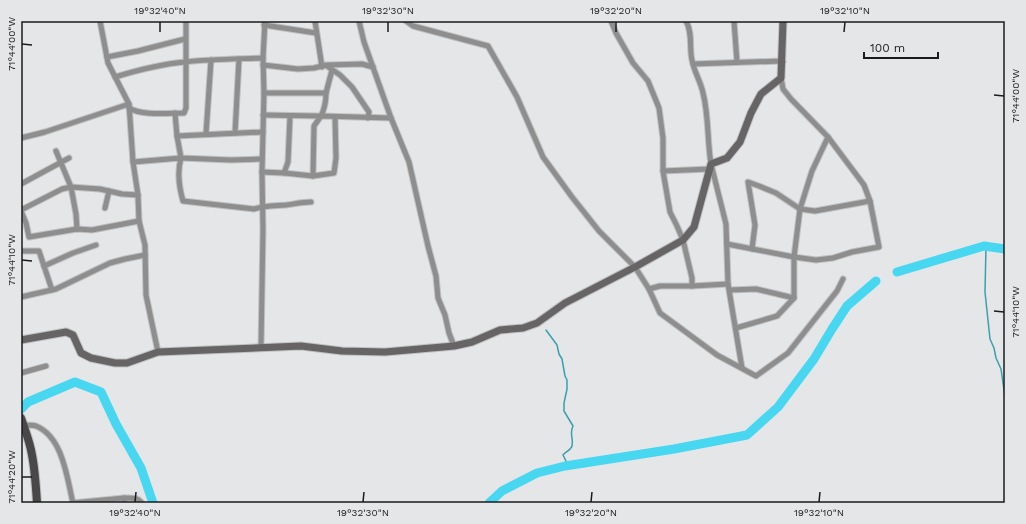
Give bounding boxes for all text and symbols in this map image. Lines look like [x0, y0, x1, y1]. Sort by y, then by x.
text: 19°32'40"N [134, 5, 186, 16]
text: 19°32'30"N [362, 5, 414, 16]
text: 19°32'20"N [590, 5, 642, 16]
text: 19°32'10"N [820, 5, 870, 16]
text: 71°44'00"W [6, 17, 17, 71]
scale bar [864, 34, 938, 60]
text: 100 m [870, 41, 905, 55]
text: 71°44'00"W [1010, 69, 1021, 123]
text: 71°44'10"W [6, 234, 17, 286]
text: 71°44'10"W [1010, 286, 1021, 338]
text: 71°44'20"W [6, 450, 17, 504]
text: 19°32'40"N [109, 507, 161, 518]
text: 19°32'30"N [337, 507, 389, 518]
text: 19°32'20"N [565, 507, 617, 518]
text: 19°32'10"N [794, 507, 844, 518]

